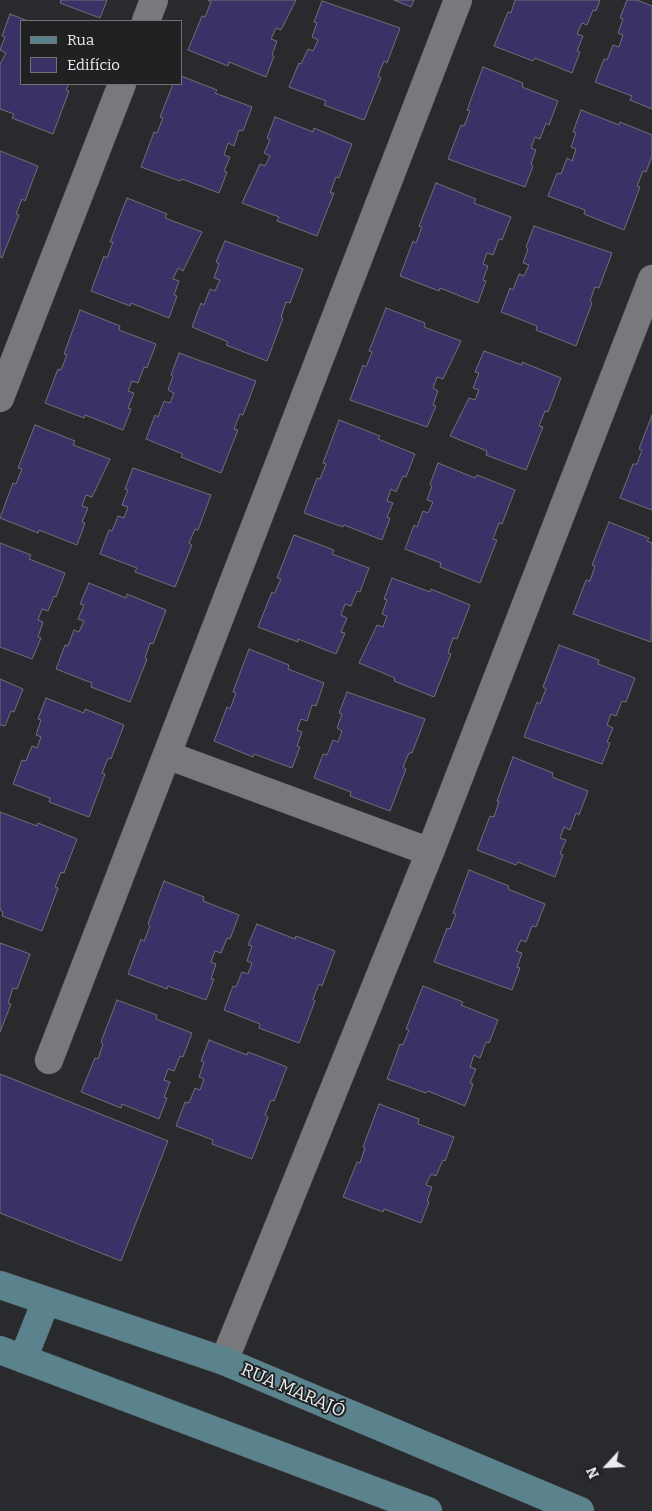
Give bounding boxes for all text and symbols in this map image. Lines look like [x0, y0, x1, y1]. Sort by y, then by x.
legend [20, 20, 182, 85]
text: Rua [67, 31, 94, 49]
text: Edifício [67, 56, 120, 74]
street label: RUA MARAJÓ [237, 1359, 349, 1423]
north arrow [582, 1441, 632, 1491]
text: N [583, 1464, 603, 1481]

